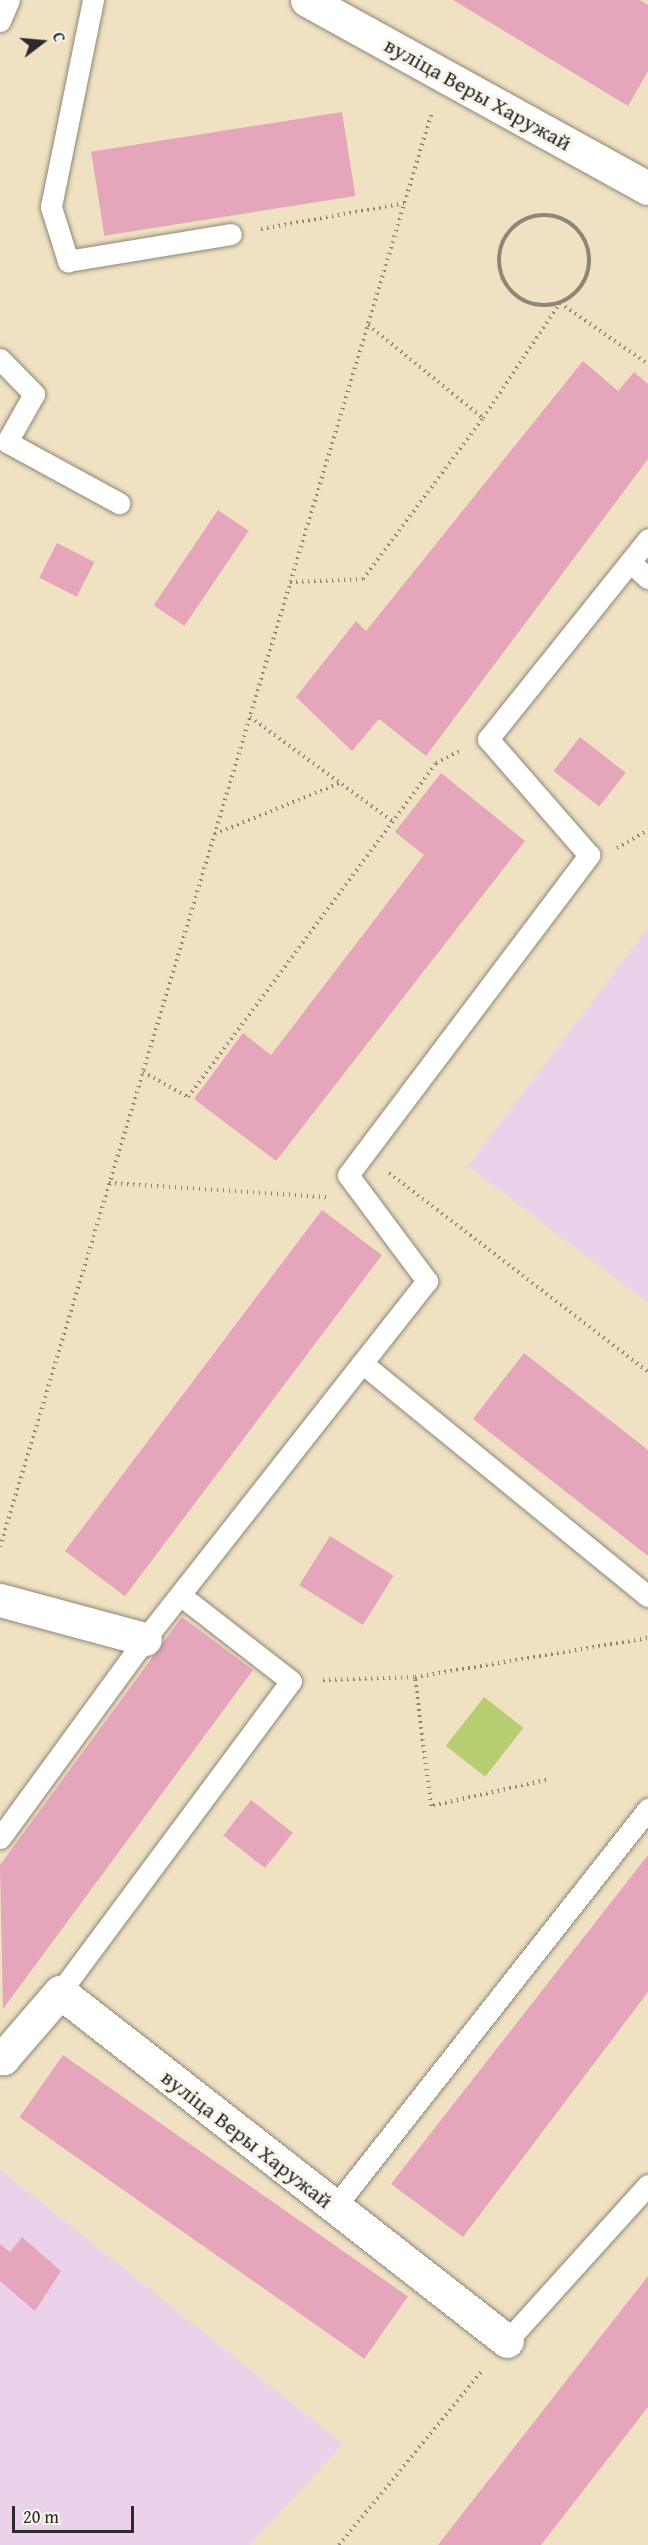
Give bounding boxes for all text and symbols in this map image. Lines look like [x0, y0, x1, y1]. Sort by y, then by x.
north arrow [12, 12, 72, 72]
text: С [47, 29, 72, 45]
street label: вуліца Веры Харужай [380, 32, 576, 156]
street label: вуліца Веры Харужай [156, 2064, 338, 2214]
scale bar [15, 2494, 136, 2532]
text: 20 m [23, 2503, 59, 2530]

